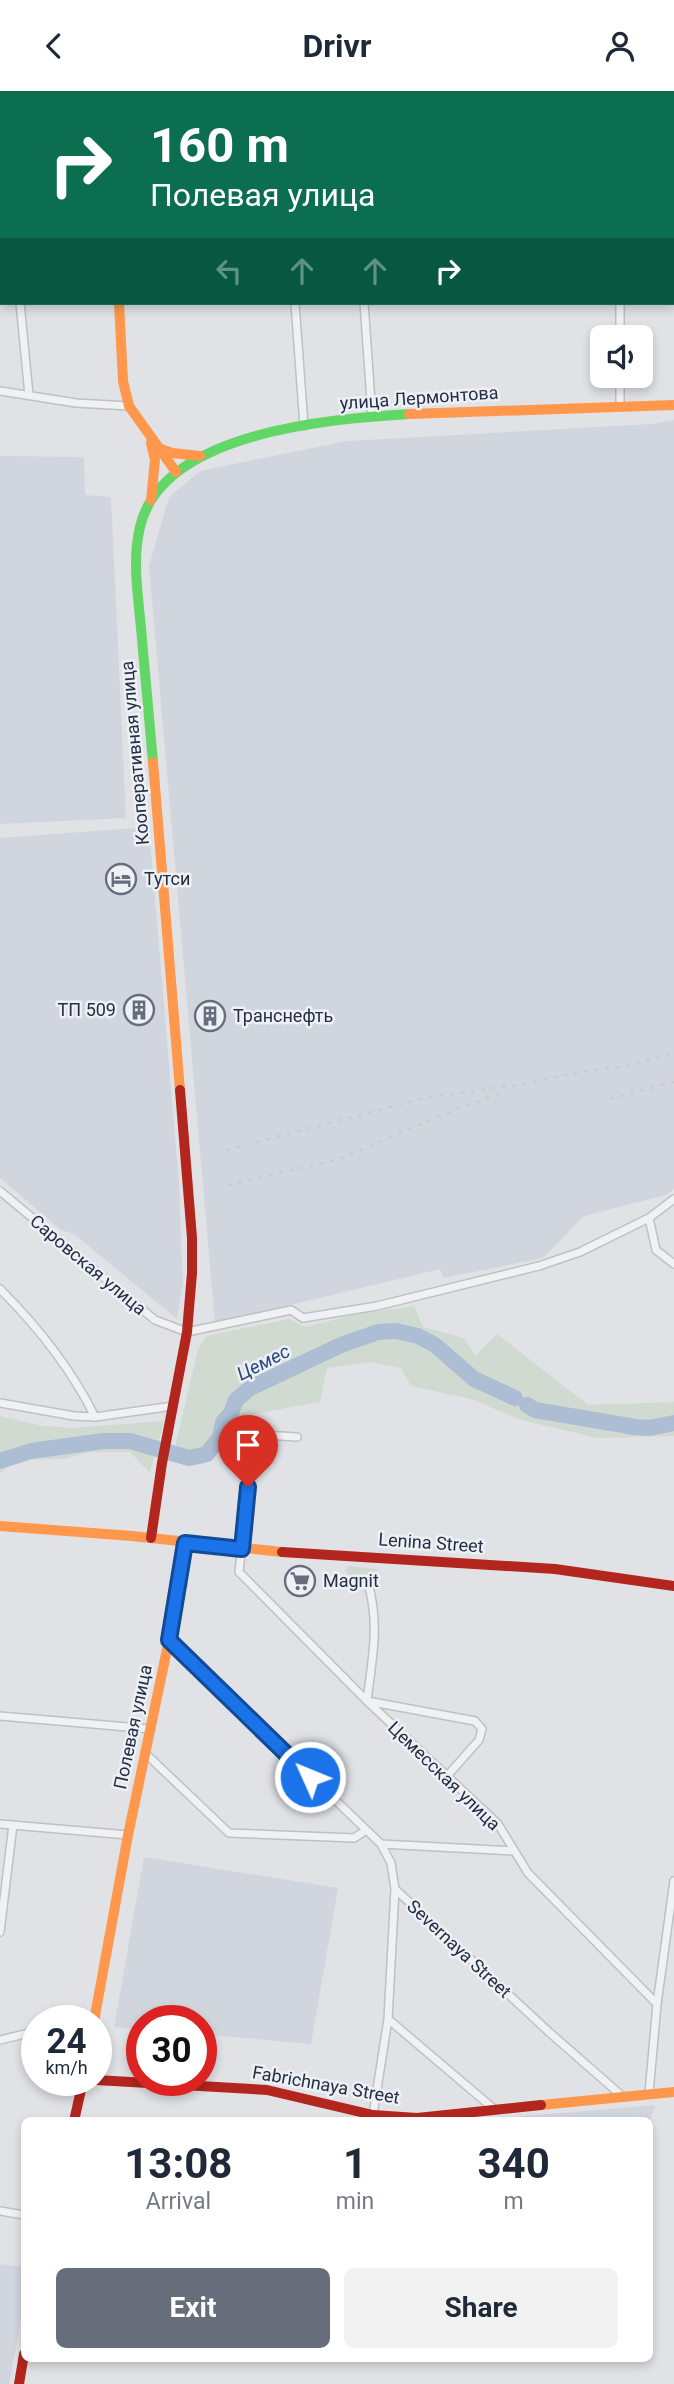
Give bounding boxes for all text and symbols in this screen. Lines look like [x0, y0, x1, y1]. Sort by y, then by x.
icon: back [35, 27, 73, 65]
text: Drivr [303, 27, 371, 65]
icon: person [601, 27, 639, 65]
text: 160 m [150, 117, 289, 174]
icon: right [35, 119, 126, 210]
text: Полевая улица [150, 176, 375, 214]
icon: left [210, 252, 248, 290]
icon: ahead [283, 252, 321, 290]
icon: ahead [356, 252, 394, 290]
icon: right [429, 252, 467, 290]
map controls [590, 325, 653, 388]
button: sound [590, 325, 653, 388]
street label: улица Лермонтова [339, 381, 499, 414]
street label: Кооперативная улица [116, 660, 153, 846]
hotel icon: Тутси [104, 862, 138, 896]
place label: Тутси [144, 868, 190, 889]
building icon: ТП 509 [122, 993, 156, 1027]
place label: ТП 509 [58, 999, 116, 1020]
building icon: Транснефть [193, 999, 227, 1033]
place label: Транснефть [233, 1005, 333, 1026]
street label: Саровская улица [26, 1210, 151, 1319]
water label: Цемес [233, 1339, 294, 1385]
pin [218, 1415, 278, 1487]
icon: arrive [229, 1426, 267, 1464]
street label: Lenina Street [378, 1528, 484, 1557]
supermarket icon: Magnit [283, 1564, 317, 1598]
place label: Magnit [323, 1570, 379, 1591]
street label: Полевая улица [109, 1663, 156, 1791]
street label: Цемесская улица [384, 1717, 505, 1835]
position arrow [273, 1740, 347, 1814]
street label: Severnaya Street [403, 1895, 516, 2002]
speed limit sign: 30 [126, 2005, 217, 2096]
text: 24 [46, 2021, 87, 2062]
text: km/h [45, 2057, 88, 2078]
street label: Fabrichnaya Street [251, 2061, 401, 2108]
text: 13:08 [124, 2139, 232, 2188]
text: 1 [343, 2139, 367, 2188]
text: 340 [477, 2139, 550, 2188]
text: Arrival [146, 2188, 211, 2215]
text: min [336, 2188, 374, 2215]
text: m [504, 2188, 524, 2215]
button: Exit [56, 2268, 330, 2348]
button: Share [344, 2268, 618, 2348]

